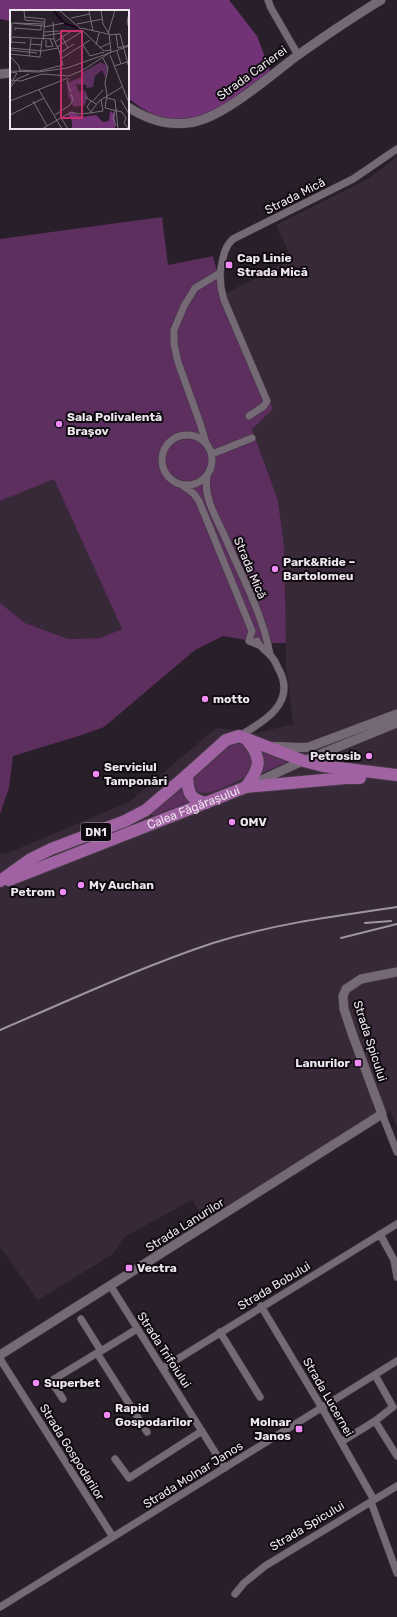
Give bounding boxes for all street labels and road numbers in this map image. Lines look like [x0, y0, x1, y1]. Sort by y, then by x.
street label: Strada Carierei [214, 43, 290, 103]
street label: Strada Mică [263, 175, 327, 217]
street label: Strada Mică [231, 535, 269, 601]
street label: Calea Făgărașului [145, 783, 242, 832]
road number: DN1 [81, 823, 111, 841]
street label: Strada Spicului [350, 999, 390, 1083]
street label: Strada Lanurilor [143, 1195, 227, 1255]
street label: Strada Bobului [235, 1259, 313, 1313]
street label: Strada Trifoiului [134, 1309, 194, 1391]
street label: Strada Lucernei [300, 1355, 356, 1439]
street label: Strada Gospodarilor [37, 1401, 108, 1503]
street label: Strada Molnar Janos [141, 1439, 245, 1511]
street label: Strada Spicului [267, 1498, 347, 1554]

